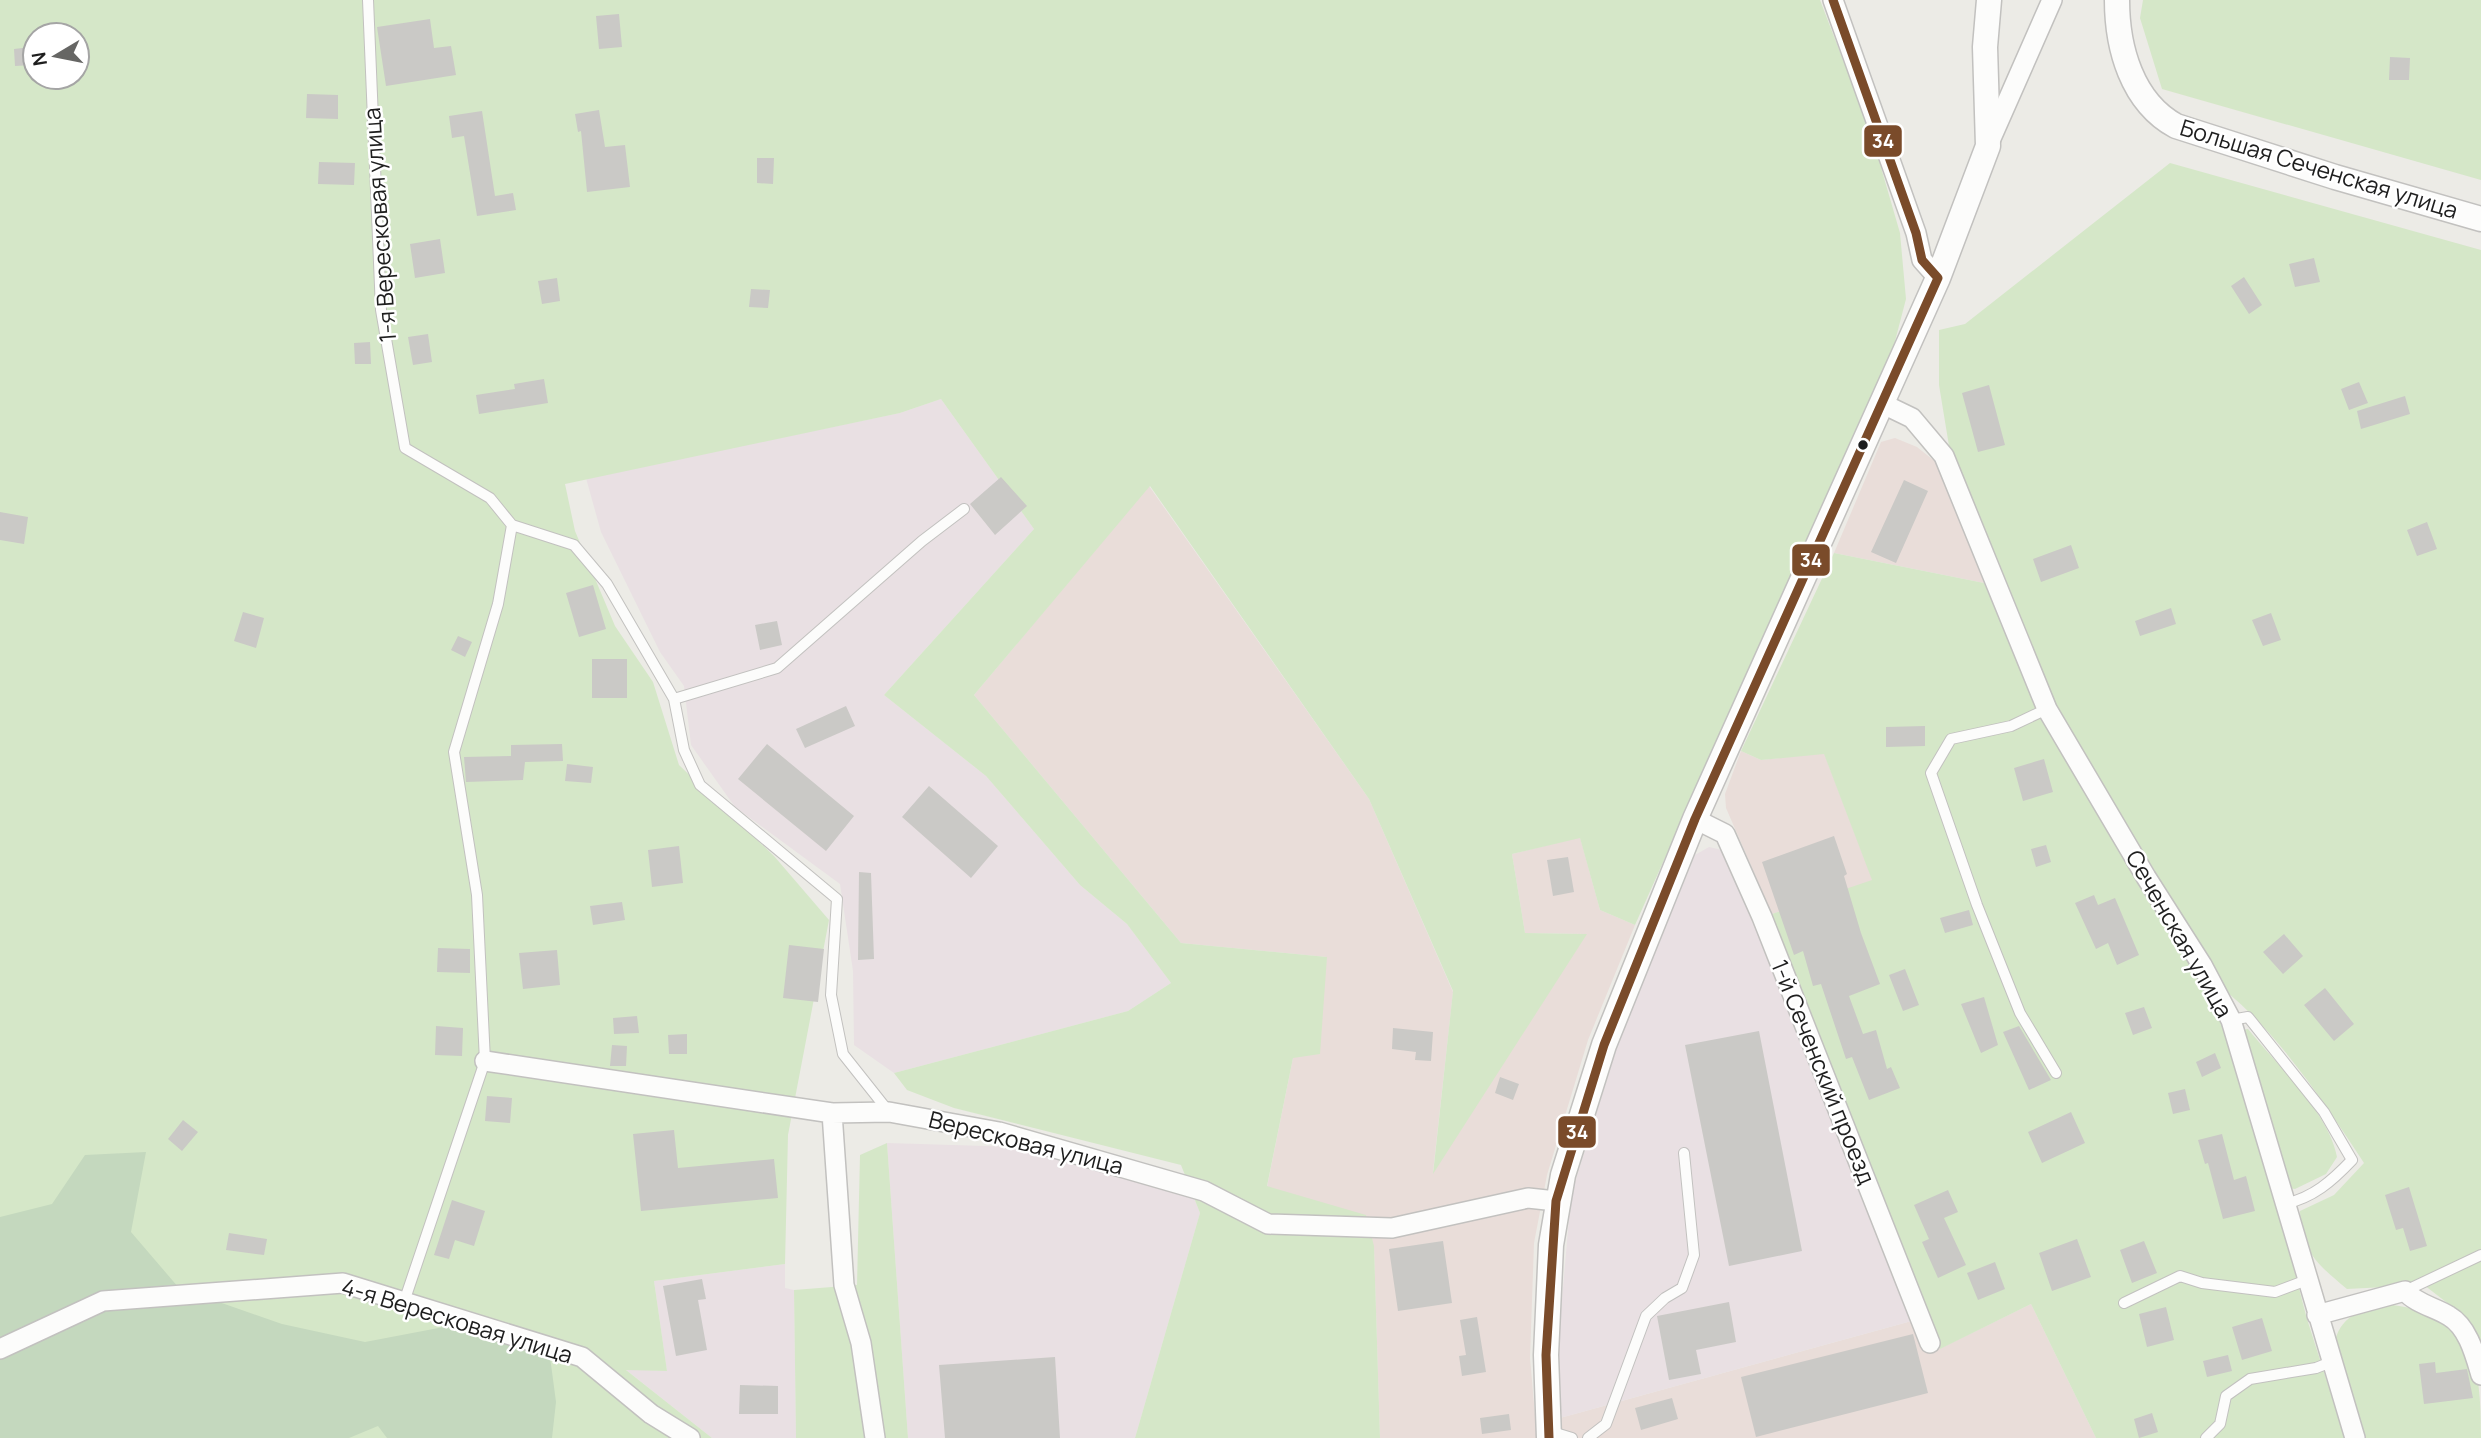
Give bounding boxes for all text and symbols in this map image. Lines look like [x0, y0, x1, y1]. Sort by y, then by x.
north arrow [21, 21, 91, 91]
text: N [25, 50, 53, 68]
street label: 1-я Вересковая улица [355, 107, 403, 344]
street label: Большая Сеченская улица [2176, 111, 2462, 226]
line badge: 34 [1863, 124, 1903, 158]
text: 34 [1872, 128, 1894, 154]
unlabelled marker [1856, 438, 1870, 452]
line badge: 34 [1791, 543, 1831, 577]
text: 34 [1800, 547, 1822, 573]
street label: Сеченская улица [2119, 844, 2241, 1023]
street label: 1-й Сеченский проезд [1764, 955, 1884, 1189]
street label: Вересковая улица [926, 1102, 1127, 1182]
line badge: 34 [1557, 1115, 1597, 1149]
text: 34 [1566, 1119, 1588, 1145]
street label: 4-я Вересковая улица [338, 1270, 577, 1370]

